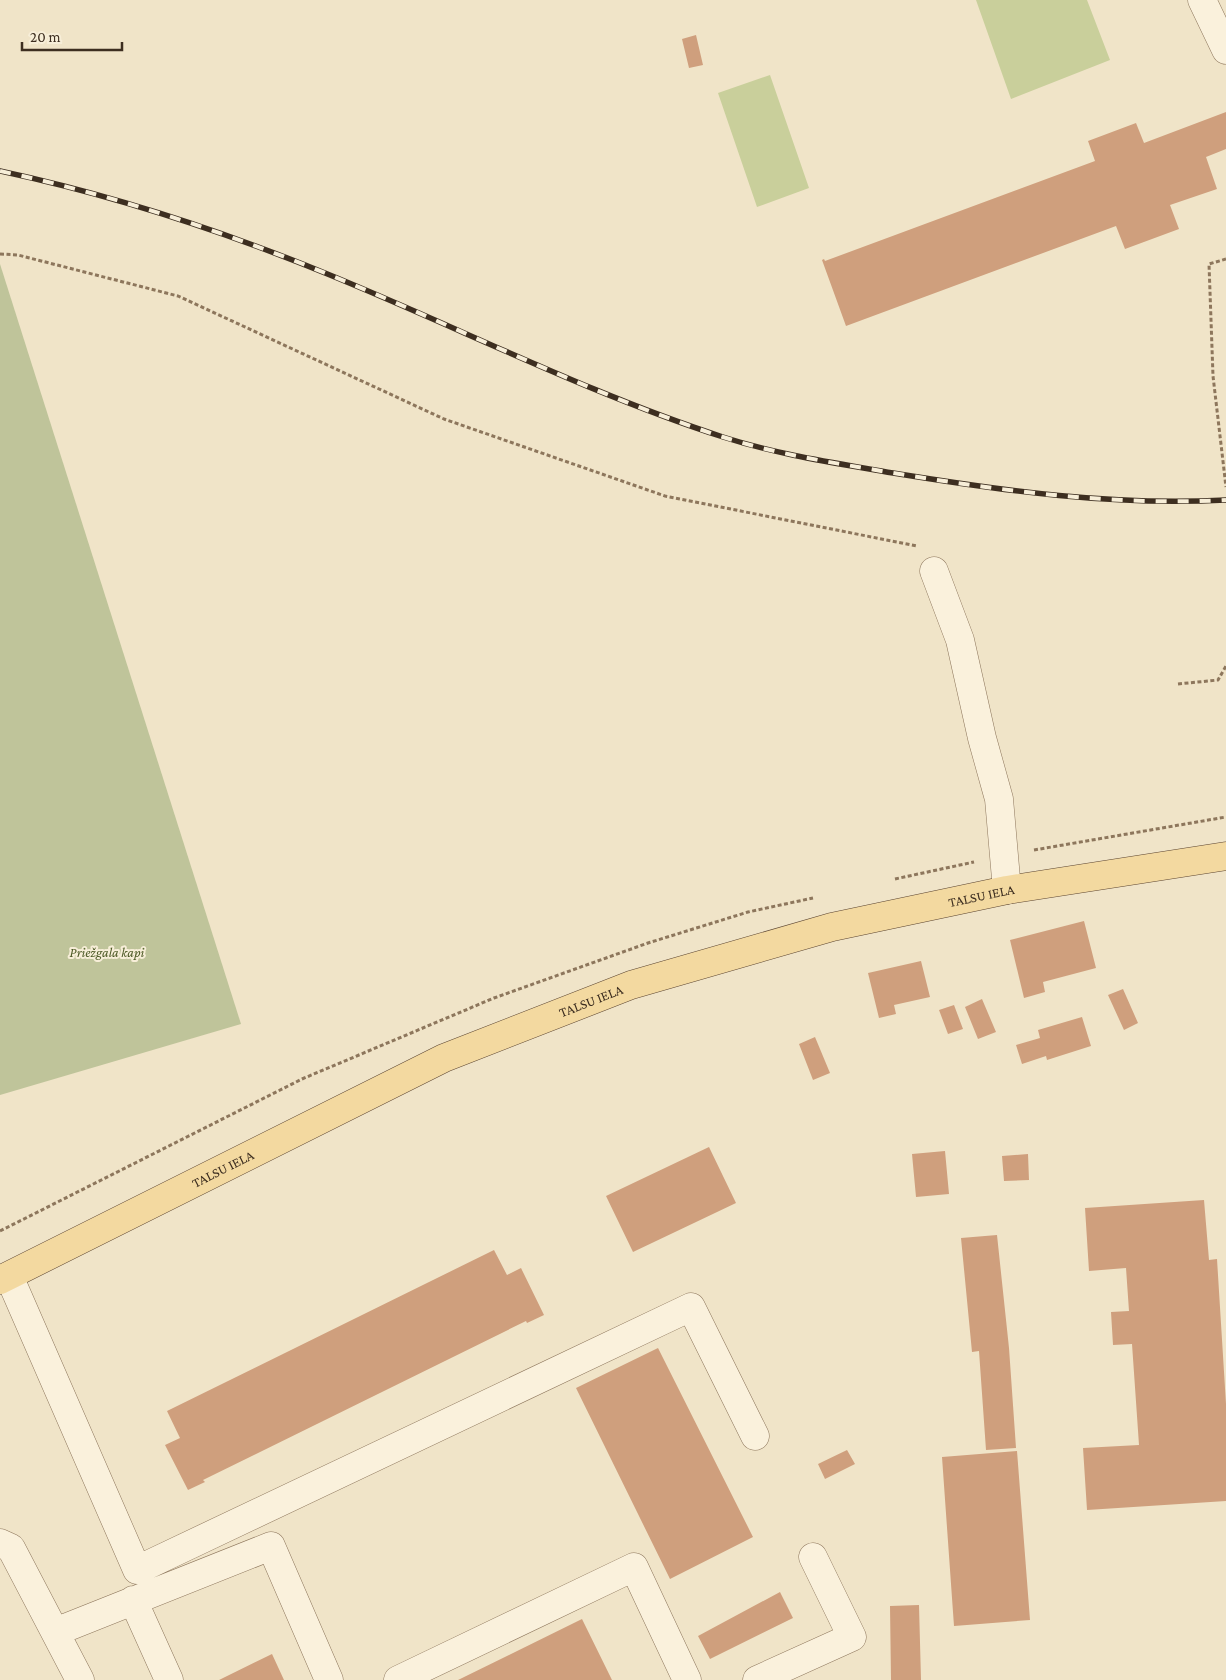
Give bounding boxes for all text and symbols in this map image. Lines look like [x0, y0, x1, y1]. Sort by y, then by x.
scale bar [22, 20, 122, 52]
text: 20 m [30, 29, 61, 45]
street label: TALSU IELA [947, 881, 1016, 910]
park label: Priežgala kapi [70, 944, 145, 960]
street label: TALSU IELA [557, 981, 625, 1020]
street label: TALSU IELA [189, 1146, 256, 1191]

